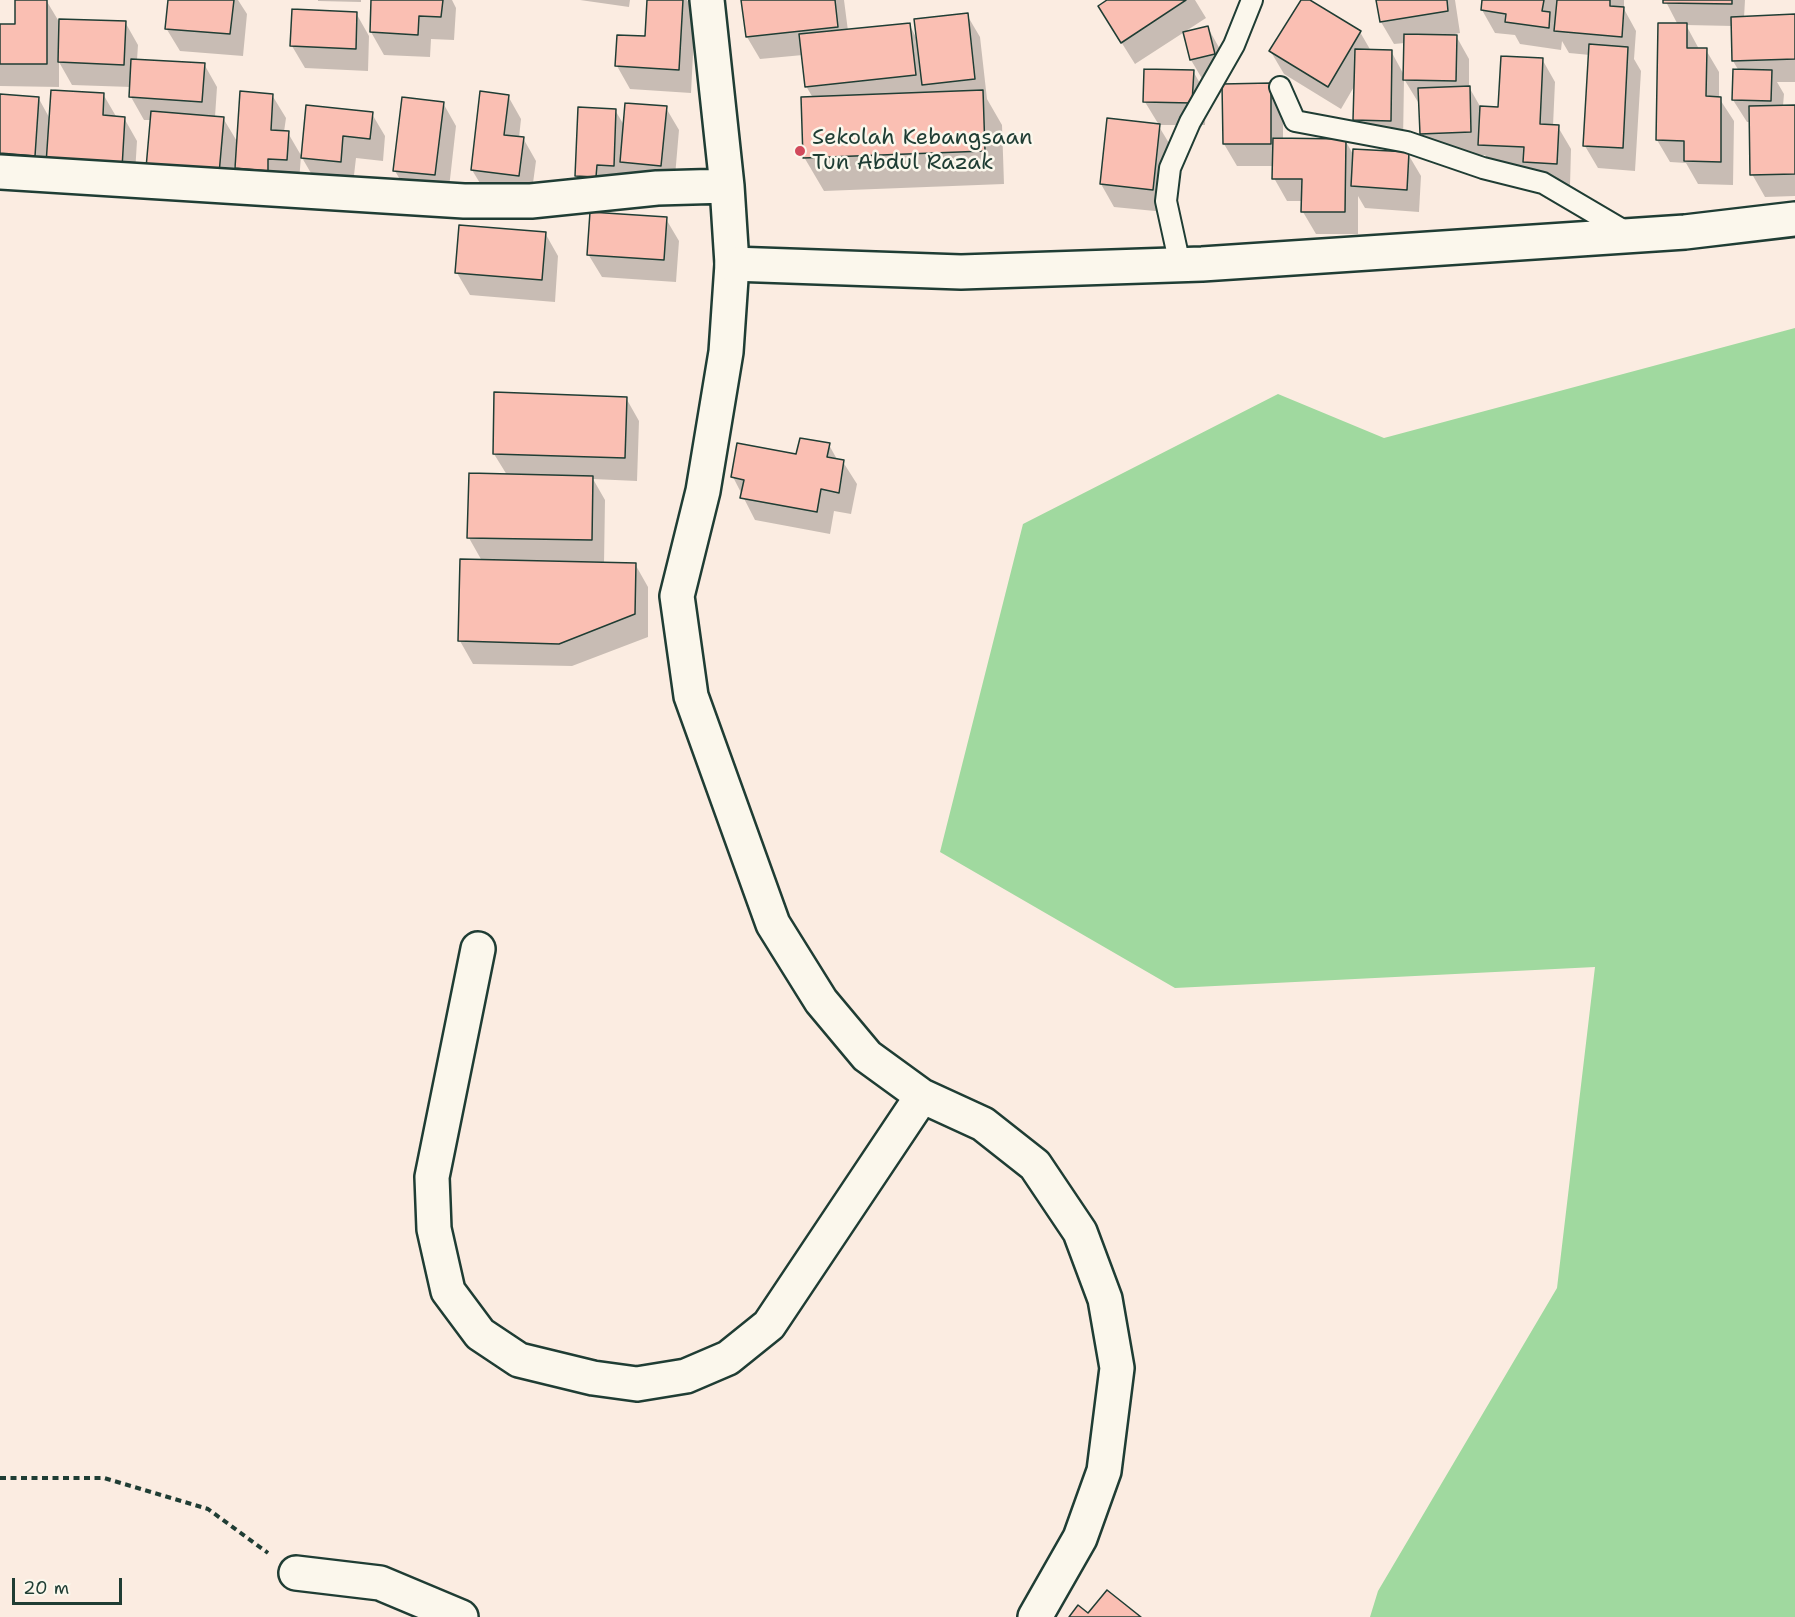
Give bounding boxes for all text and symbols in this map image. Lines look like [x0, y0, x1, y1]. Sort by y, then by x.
place label: Sekolah Kebangsaan Tun Abdul Razak [812, 125, 1033, 176]
marker: Sekolah Kebangsaan Tun Abdul Razak [793, 144, 807, 158]
scale bar [15, 1566, 124, 1604]
text: 20 m [23, 1576, 69, 1600]

